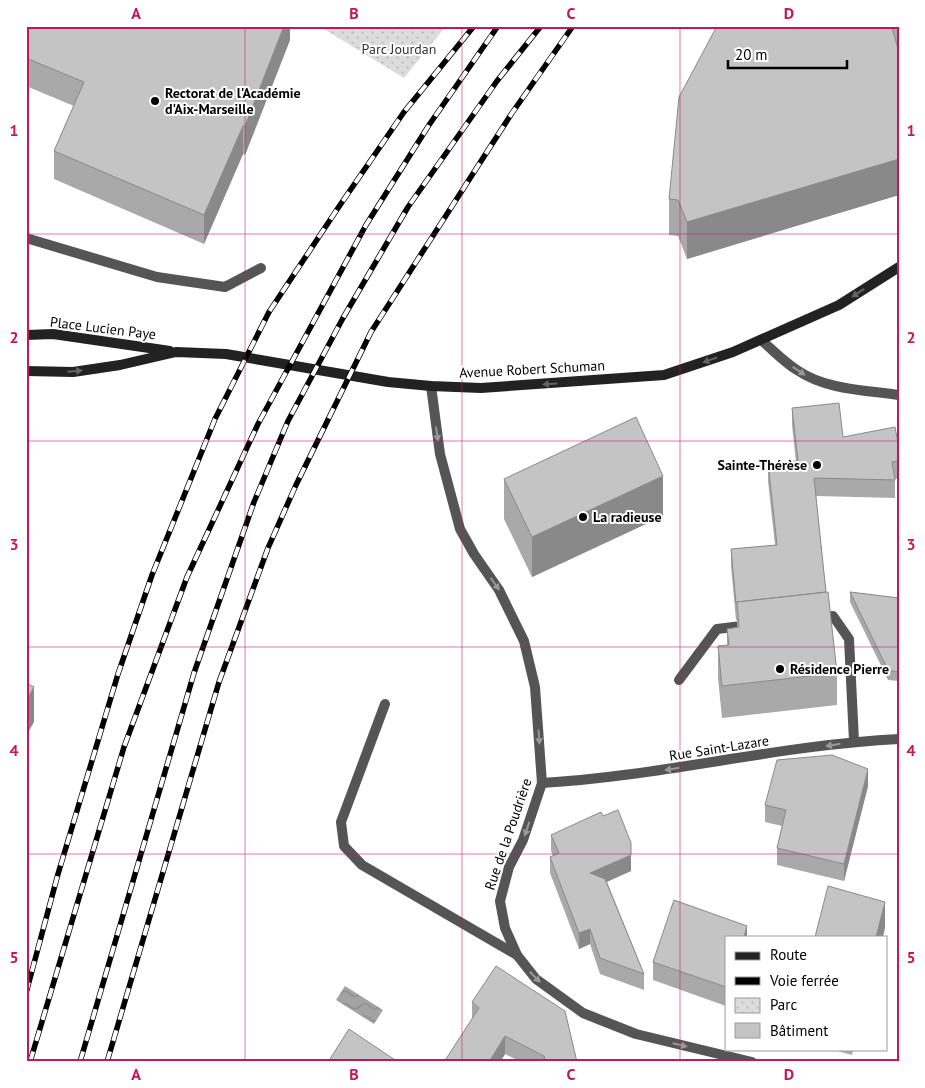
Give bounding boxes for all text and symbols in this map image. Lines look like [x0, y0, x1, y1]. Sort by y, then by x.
text: A [131, 3, 141, 23]
text: B [349, 3, 359, 23]
text: C [567, 3, 576, 23]
text: D [784, 3, 794, 23]
scale bar [728, 38, 846, 70]
park label: Parc Jourdan [362, 40, 436, 58]
text: 20 m [735, 45, 768, 64]
place label: Rectorat de l'Académie d'Aix-Marseille [165, 84, 301, 118]
marker: Rectorat de l'Académie d'Aix-Marseille [149, 95, 161, 107]
text: 1 [9, 120, 19, 140]
text: 1 [906, 120, 916, 140]
one-way arrow [851, 288, 864, 298]
street label: Place Lucien Paye [49, 313, 157, 343]
text: 2 [9, 327, 19, 347]
text: 2 [906, 327, 916, 347]
street label: Avenue Robert Schuman [459, 356, 605, 382]
one-way arrow [702, 356, 717, 364]
one-way arrow [792, 366, 805, 375]
one-way arrow [67, 367, 83, 375]
one-way arrow [542, 381, 558, 389]
one-way arrow [433, 427, 441, 443]
place label: Sainte-Thérèse [718, 456, 807, 474]
marker: Sainte-Thérèse [811, 459, 823, 471]
place label: La radieuse [593, 508, 662, 526]
marker: La radieuse [577, 511, 589, 523]
text: 3 [9, 534, 19, 554]
text: 3 [906, 534, 916, 554]
one-way arrow [490, 577, 500, 590]
place label: Résidence Pierre [790, 660, 889, 678]
marker: Résidence Pierre [774, 663, 786, 675]
one-way arrow [535, 730, 543, 746]
street label: Rue Saint-Lazare [668, 731, 770, 765]
text: 4 [9, 740, 19, 760]
text: 4 [906, 740, 916, 760]
one-way arrow [824, 741, 840, 749]
one-way arrow [664, 765, 680, 773]
street label: Rue de la Poudrière [480, 776, 536, 892]
one-way arrow [522, 822, 530, 837]
legend [725, 936, 888, 1050]
text: Route [770, 945, 807, 964]
text: 5 [9, 947, 19, 967]
text: 5 [906, 947, 916, 967]
one-way arrow [529, 970, 541, 982]
text: Voie ferrée [769, 971, 839, 990]
text: Parc [770, 995, 797, 1014]
text: Bâtiment [770, 1021, 828, 1040]
one-way arrow [672, 1041, 687, 1049]
text: A [131, 1064, 141, 1084]
text: B [349, 1064, 359, 1084]
text: C [567, 1064, 576, 1084]
text: D [784, 1064, 794, 1084]

